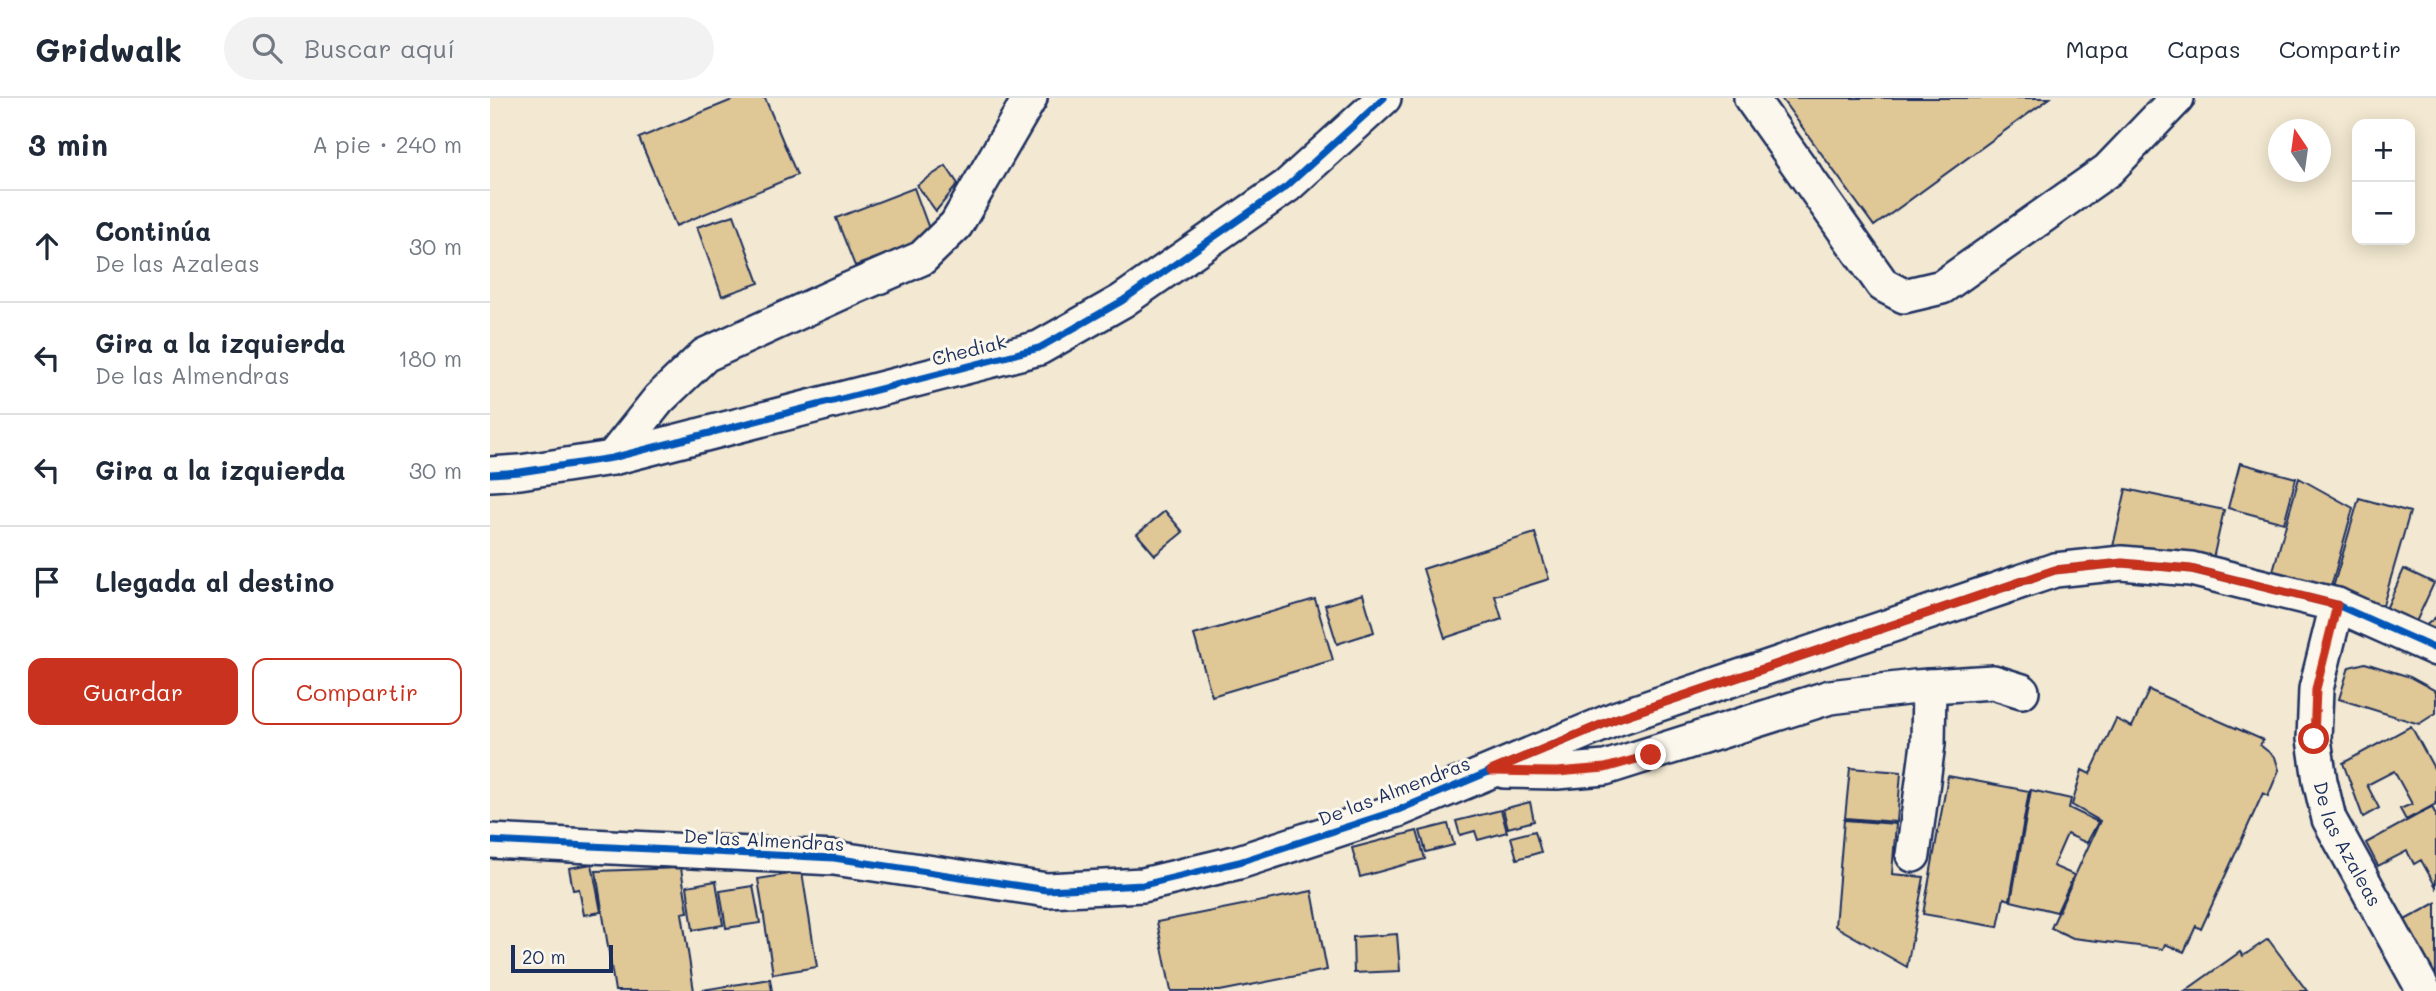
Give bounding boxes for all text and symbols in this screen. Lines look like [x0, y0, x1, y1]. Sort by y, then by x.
search box [224, 17, 714, 80]
text: Gridwalk [35, 27, 182, 70]
icon: search [248, 29, 286, 67]
text: Buscar aquí [304, 31, 455, 65]
text: Mapa [2065, 33, 2129, 64]
text: Capas [2167, 33, 2241, 64]
text: Compartir [2279, 33, 2401, 64]
north arrow [2268, 119, 2331, 182]
map controls [2352, 119, 2415, 245]
button: + [2352, 119, 2415, 182]
text: 3 min [28, 124, 108, 164]
text: A pie · 240 m [312, 129, 462, 159]
button: − [2352, 182, 2415, 245]
text: Continúa [95, 214, 211, 248]
icon: ahead [28, 227, 66, 265]
text: 30 m [409, 231, 462, 261]
text: De las Azaleas [95, 248, 260, 278]
text: Gira a la izquierda [95, 326, 346, 360]
street label: Chediak [929, 328, 1009, 371]
icon: left [28, 339, 66, 377]
text: 180 m [398, 343, 462, 373]
text: De las Almendras [95, 360, 290, 390]
icon: left [28, 451, 66, 489]
text: Gira a la izquierda [95, 453, 346, 487]
text: 30 m [409, 455, 462, 485]
icon: arrive [28, 563, 66, 601]
text: Llegada al destino [95, 565, 334, 599]
button: Guardar [28, 658, 238, 725]
button: Compartir [252, 658, 462, 725]
route start [2298, 723, 2329, 754]
route end [1635, 739, 1666, 770]
street label: De las Almendras [1314, 750, 1473, 831]
street label: De las Azaleas [2309, 779, 2388, 911]
street label: De las Almendras [683, 823, 845, 856]
scale bar [511, 942, 612, 974]
text: 20 m [522, 944, 566, 969]

